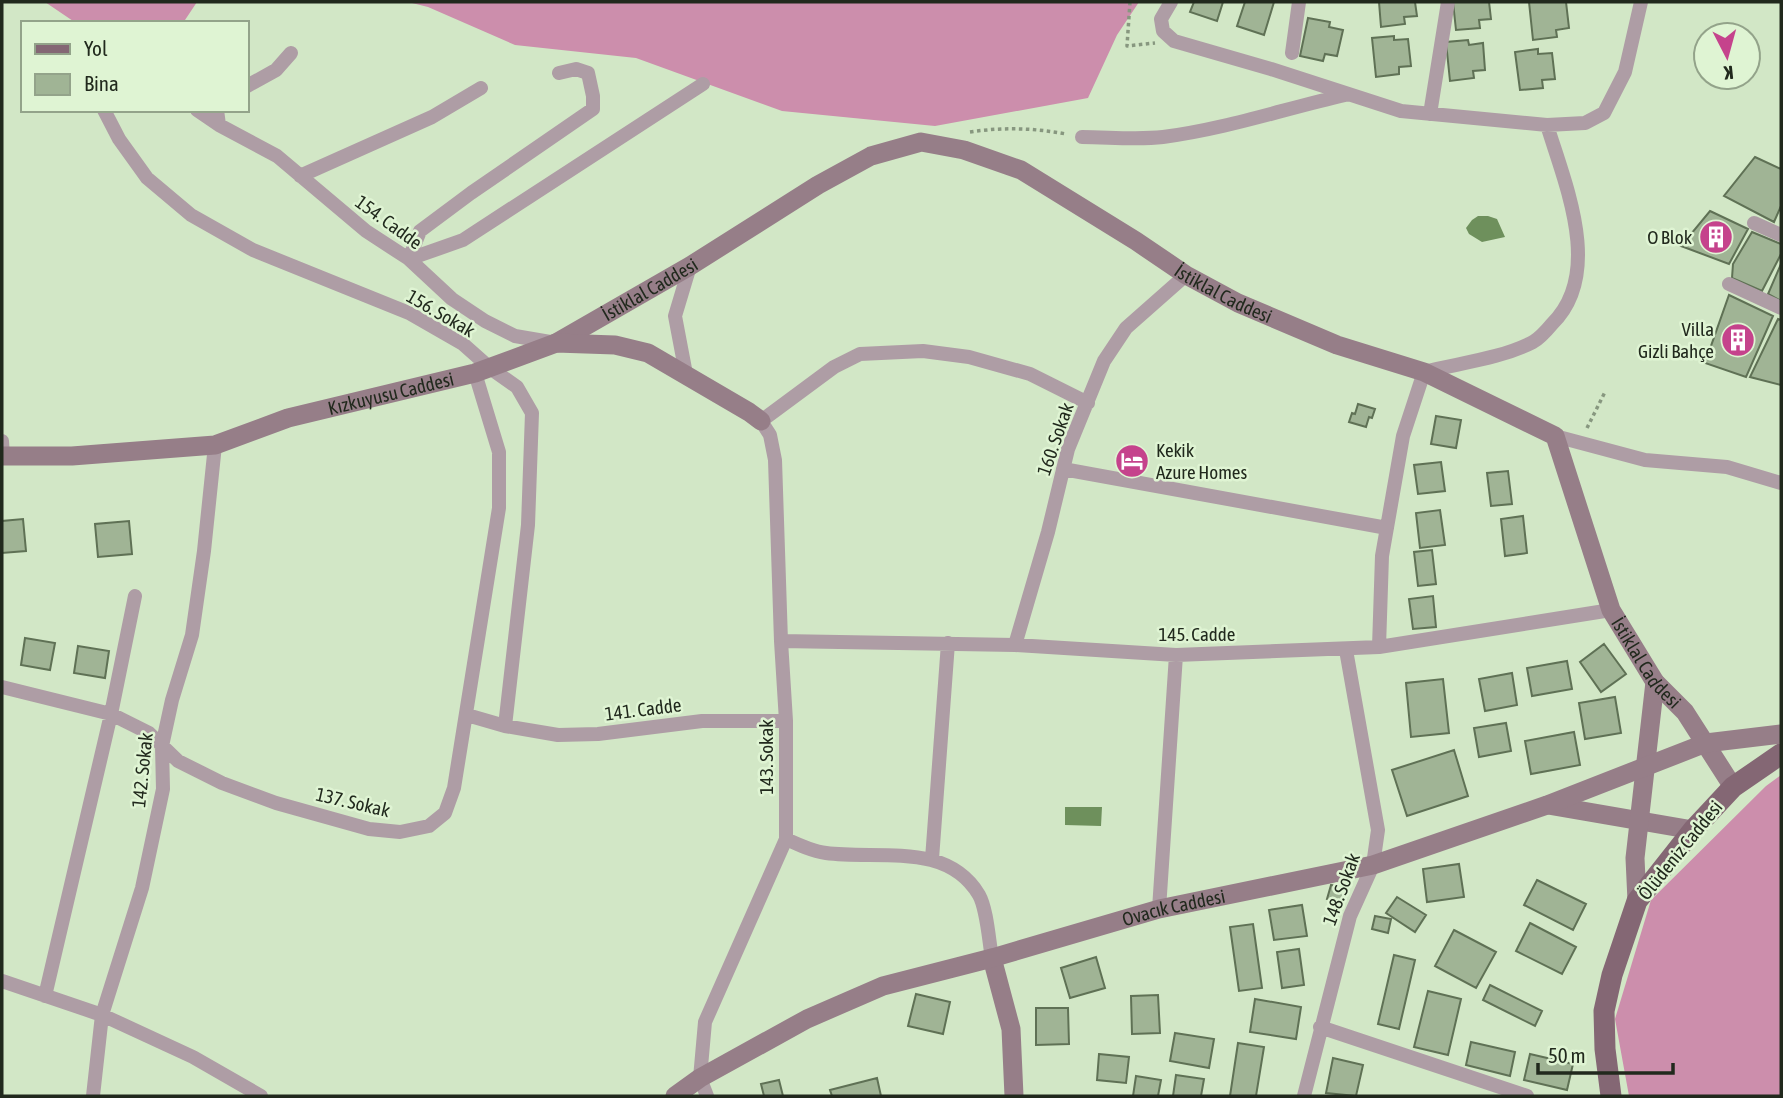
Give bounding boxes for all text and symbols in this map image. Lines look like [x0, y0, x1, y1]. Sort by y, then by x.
legend [21, 21, 248, 112]
north arrow [1692, 21, 1762, 91]
text: Yol [84, 36, 108, 60]
text: K [1722, 61, 1735, 84]
text: Bina [84, 71, 119, 95]
street label: 154. Cadde [351, 191, 427, 253]
building icon: O Blok [1697, 218, 1735, 256]
place label: O Blok [1647, 226, 1693, 248]
street label: İstiklal Caddesi [598, 253, 702, 325]
street label: İstiklal Caddesi [1170, 259, 1276, 327]
street label: 156. Sokak [403, 285, 480, 342]
place label: Villa Gizli Bahçe [1638, 318, 1714, 362]
building icon: Villa Gizli Bahçe [1719, 321, 1757, 359]
street label: Kızkuyusu Caddesi [326, 367, 456, 419]
street label: 160. Sokak [1032, 399, 1078, 478]
place label: Kekik Azure Homes [1156, 439, 1247, 483]
hotel icon: Kekik Azure Homes [1113, 442, 1151, 480]
street label: İstiklal Caddesi [1607, 613, 1686, 713]
street label: 145. Cadde [1159, 623, 1235, 645]
street label: 141. Cadde [604, 693, 682, 725]
street label: 143. Sokak [755, 719, 777, 795]
street label: 142. Sokak [127, 731, 157, 809]
street label: 137. Sokak [314, 783, 393, 821]
street label: Ölüdeniz Caddesi [1633, 796, 1727, 904]
street label: 148. Sokak [1318, 849, 1364, 928]
street label: Ovacık Caddesi [1119, 885, 1227, 930]
scale bar [1538, 1032, 1673, 1076]
text: 50 m [1548, 1043, 1586, 1067]

